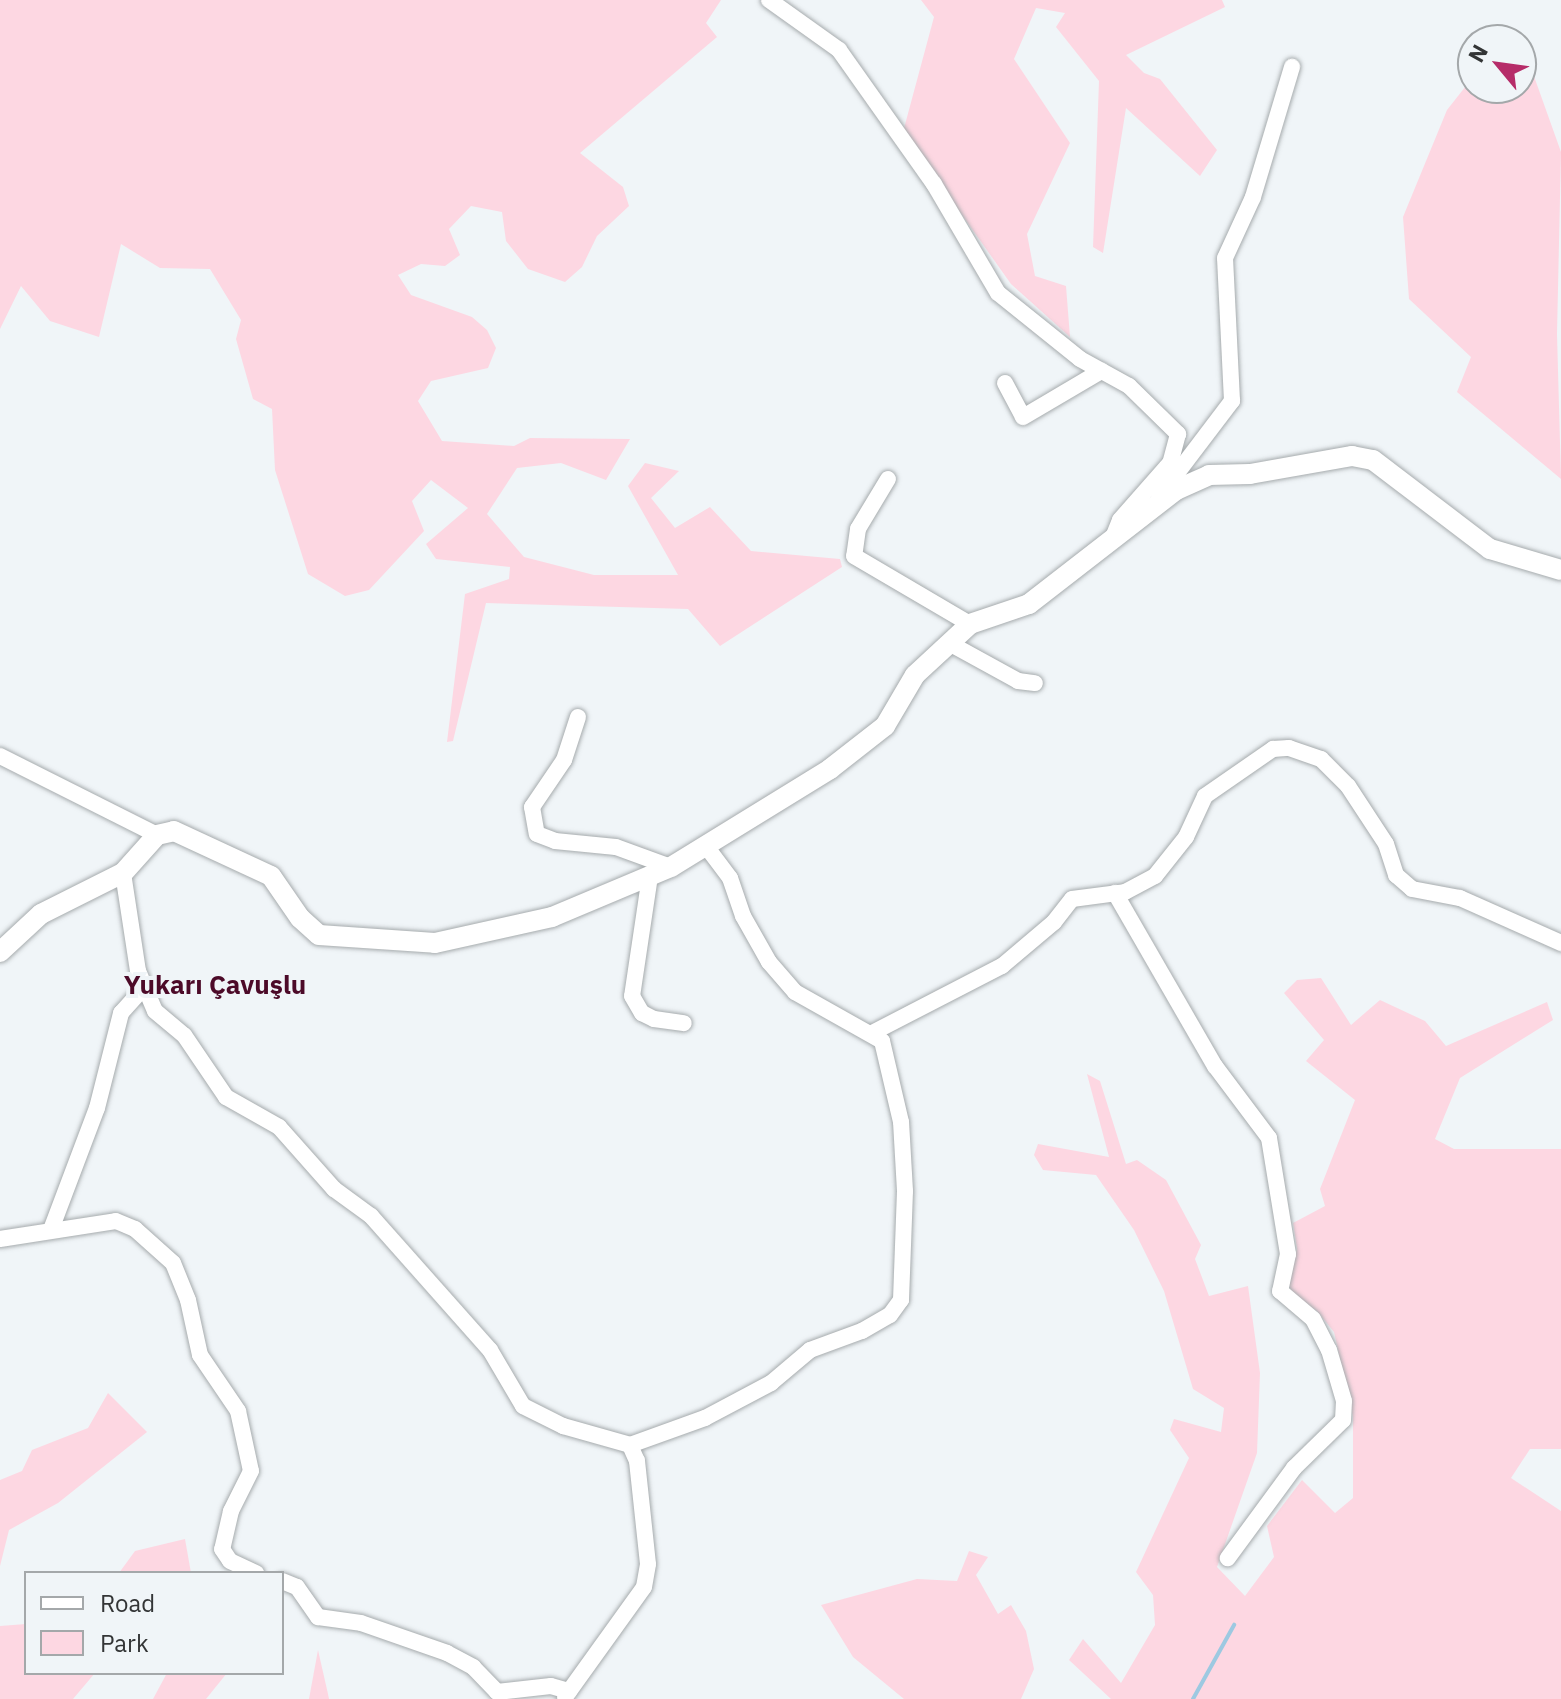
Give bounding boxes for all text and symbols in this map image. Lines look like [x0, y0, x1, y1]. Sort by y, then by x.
north arrow [1457, 24, 1537, 104]
text: N [1461, 39, 1494, 67]
district label: Yukarı Çavuşlu [124, 969, 306, 1001]
legend [24, 1571, 284, 1675]
text: Road [100, 1587, 155, 1619]
text: Park [100, 1627, 149, 1659]

